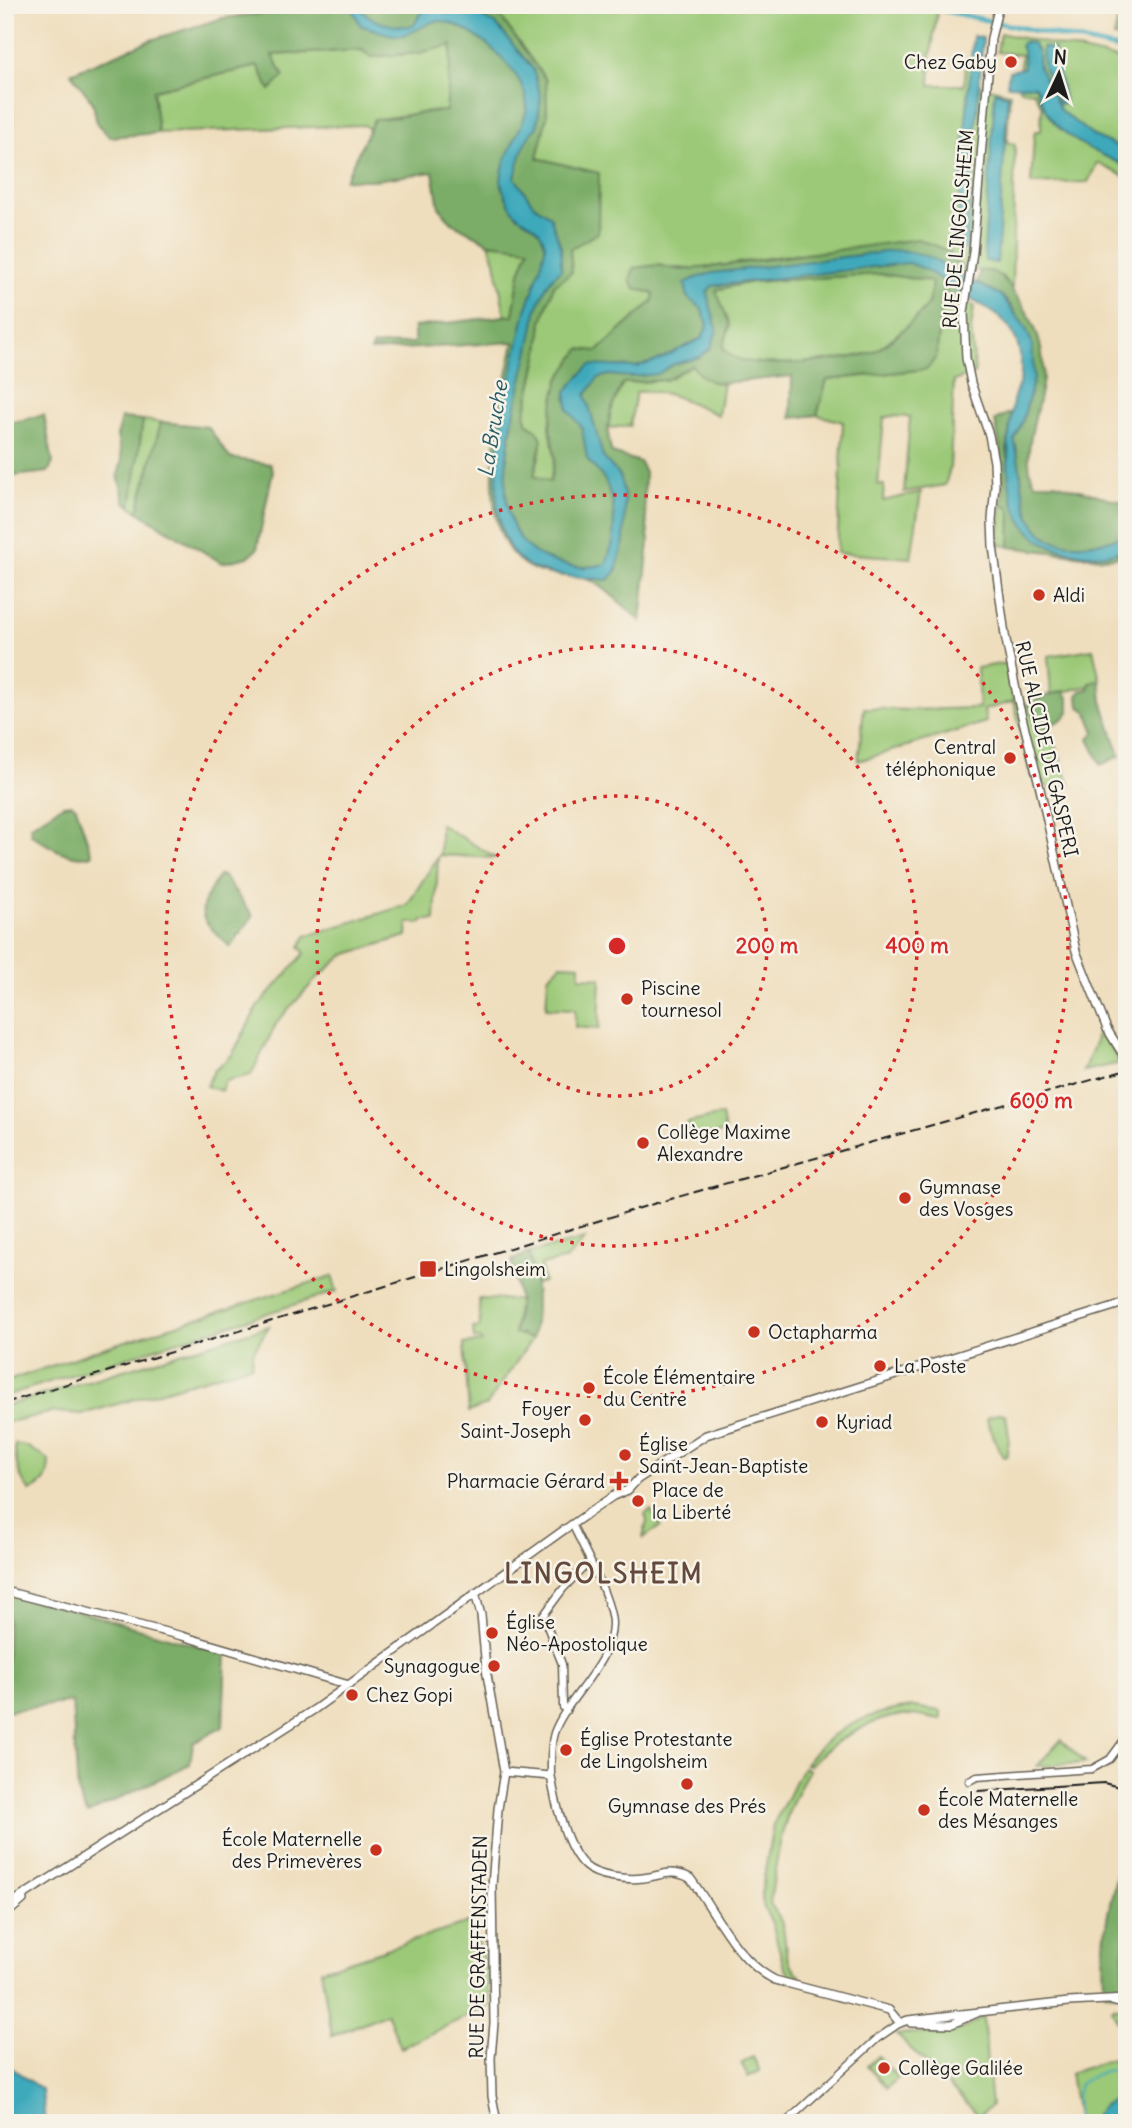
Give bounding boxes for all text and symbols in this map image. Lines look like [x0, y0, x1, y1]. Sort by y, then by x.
north arrow [1024, 38, 1094, 108]
text: N [1053, 45, 1068, 69]
place label: Chez Gaby [904, 50, 997, 74]
marker: Chez Gaby [1003, 54, 1019, 70]
street label: RUE DE LINGOLSHEIM [937, 129, 979, 329]
water label: La Bruche [472, 377, 514, 479]
place label: Aldi [1053, 583, 1085, 607]
marker: Aldi [1031, 587, 1047, 603]
street label: RUE ALCIDE DE GASPERI [1010, 639, 1084, 859]
place label: Central téléphonique [886, 735, 996, 781]
marker: Central téléphonique [1002, 750, 1018, 766]
text: 200 m [736, 932, 799, 959]
text: 400 m [885, 932, 949, 959]
centre of rings [605, 934, 629, 958]
place label: Piscine tournesol [641, 976, 722, 1022]
marker: Piscine tournesol [619, 991, 635, 1007]
text: 600 m [1009, 1087, 1073, 1114]
place label: Collège Maxime Alexandre [657, 1120, 791, 1166]
marker: Collège Maxime Alexandre [635, 1135, 651, 1151]
place label: Gymnase des Vosges [919, 1175, 1013, 1221]
marker: Gymnase des Vosges [897, 1190, 913, 1206]
place label: Lingolsheim [444, 1257, 546, 1281]
marker: Lingolsheim [418, 1259, 438, 1279]
place label: Octapharma [768, 1320, 878, 1344]
marker: Octapharma [746, 1324, 762, 1340]
place label: La Poste [894, 1354, 966, 1378]
marker: La Poste [872, 1358, 888, 1374]
place label: École Élémentaire du Centre [603, 1365, 755, 1411]
marker: École Élémentaire du Centre [581, 1380, 597, 1396]
place label: Foyer Saint-Joseph [460, 1397, 571, 1443]
place label: Kyriad [836, 1410, 892, 1434]
marker: Foyer Saint-Joseph [577, 1412, 593, 1428]
marker: Kyriad [814, 1414, 830, 1430]
place label: Église Saint-Jean-Baptiste [639, 1432, 808, 1478]
marker: Église Saint-Jean-Baptiste [617, 1447, 633, 1463]
place label: Pharmacie Gérard [447, 1469, 605, 1493]
marker: Pharmacie Gérard [611, 1473, 627, 1489]
place label: Place de la Liberté [652, 1478, 731, 1524]
marker: Place de la Liberté [630, 1493, 646, 1509]
district label: LINGOLSHEIM [504, 1557, 704, 1590]
place label: Église Néo-Apostolique [506, 1610, 648, 1656]
marker: Église Néo-Apostolique [484, 1625, 500, 1641]
place label: Synagogue [384, 1654, 480, 1678]
marker: Synagogue [486, 1658, 502, 1674]
place label: Chez Gopi [366, 1683, 453, 1707]
marker: Chez Gopi [344, 1687, 360, 1703]
place label: Église Protestante de Lingolsheim [580, 1727, 733, 1773]
marker: Église Protestante de Lingolsheim [558, 1742, 574, 1758]
marker: Gymnase des Prés [679, 1776, 695, 1792]
place label: École Maternelle des Mésanges [938, 1787, 1078, 1833]
place label: Gymnase des Prés [608, 1794, 766, 1818]
marker: École Maternelle des Mésanges [916, 1802, 932, 1818]
place label: École Maternelle des Primevères [222, 1827, 362, 1873]
street label: RUE DE GRAFFENSTADEN [464, 1835, 492, 2059]
marker: École Maternelle des Primevères [368, 1842, 384, 1858]
place label: Collège Galilée [898, 2056, 1023, 2080]
marker: Collège Galilée [876, 2060, 892, 2076]

